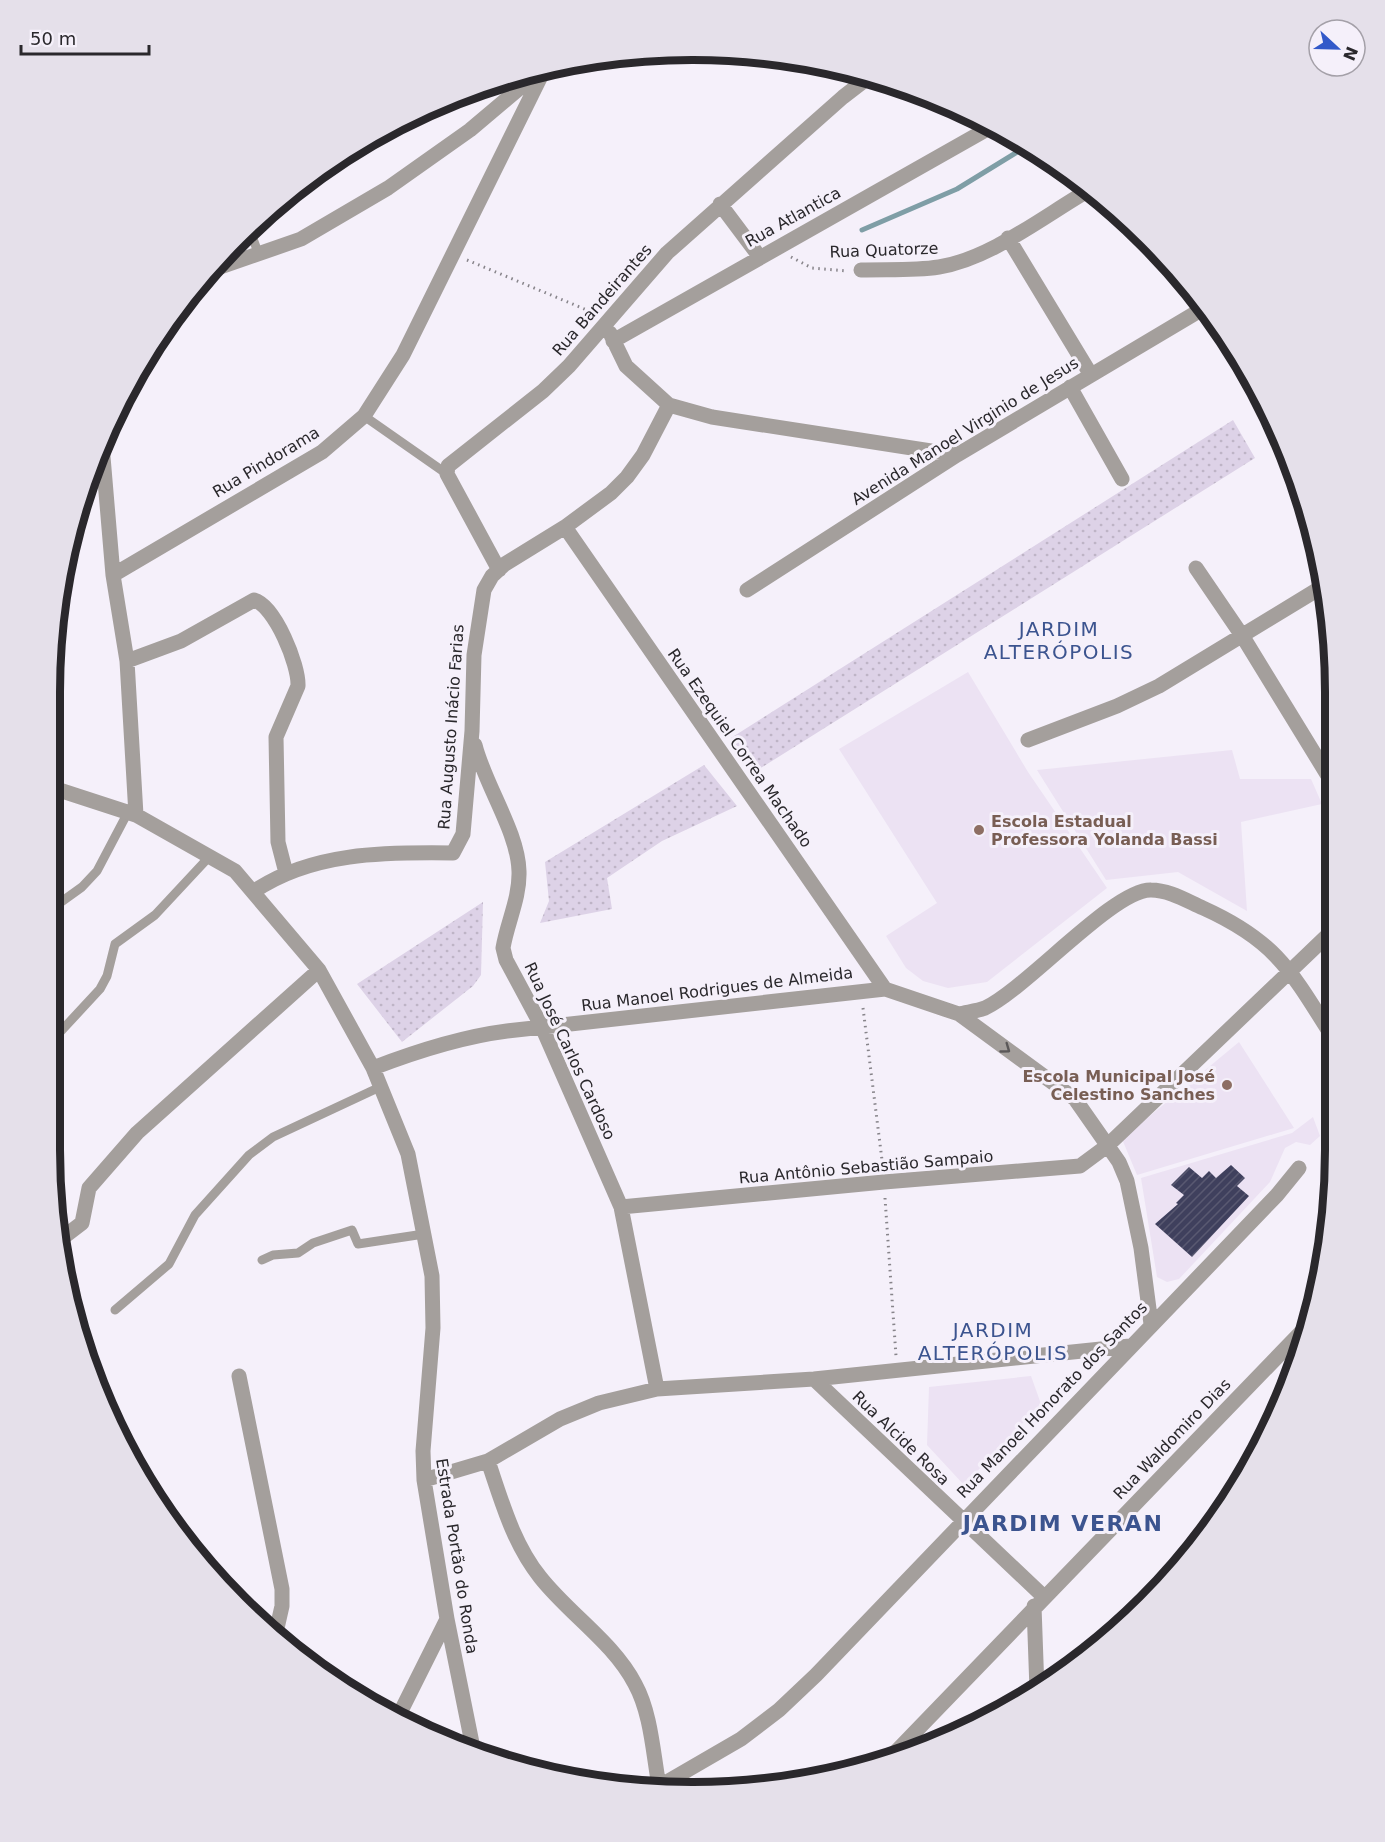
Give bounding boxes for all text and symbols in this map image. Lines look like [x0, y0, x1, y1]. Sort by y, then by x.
scale bar [21, 18, 148, 56]
north arrow [1307, 18, 1367, 78]
text: 50 m [30, 28, 76, 49]
text: N [1339, 44, 1362, 63]
street label: Rua Atlantica [742, 183, 844, 251]
street label: Rua Quatorze [829, 239, 939, 261]
street label: Rua Bandeirantes [548, 240, 656, 360]
street label: Avenida Manoel Virginio de Jesus [848, 353, 1082, 509]
street label: Rua Pindorama [209, 423, 323, 501]
district label: JARDIM ALTERÓPOLIS [984, 617, 1134, 664]
street label: Rua Augusto Inácio Farias [434, 624, 468, 830]
street label: Rua Ezequiel Correa Machado [664, 645, 816, 851]
place label: Escola Estadual Professora Yolanda Bassi [991, 812, 1218, 849]
marker: Escola Estadual Professora Yolanda Bassi [972, 823, 986, 837]
street label: Rua José Carlos Cardoso [520, 959, 620, 1143]
street label: Rua Manoel Rodrigues de Almeida [580, 963, 854, 1015]
one-way arrow [999, 1042, 1010, 1053]
place label: Escola Municipal José Celestino Sanches [1022, 1067, 1215, 1104]
marker: Escola Municipal José Celestino Sanches [1220, 1078, 1234, 1092]
street label: Rua Antônio Sebastião Sampaio [738, 1146, 994, 1188]
street label: Rua Manoel Honorato dos Santos [953, 1298, 1151, 1502]
district label: JARDIM ALTERÓPOLIS [918, 1318, 1068, 1365]
street label: Rua Waldomiro Dias [1109, 1375, 1235, 1503]
street label: Rua Alcide Rosa [849, 1387, 953, 1489]
street label: Estrada Portão do Ronda [432, 1457, 482, 1655]
district label: JARDIM VERAN [961, 1511, 1163, 1536]

